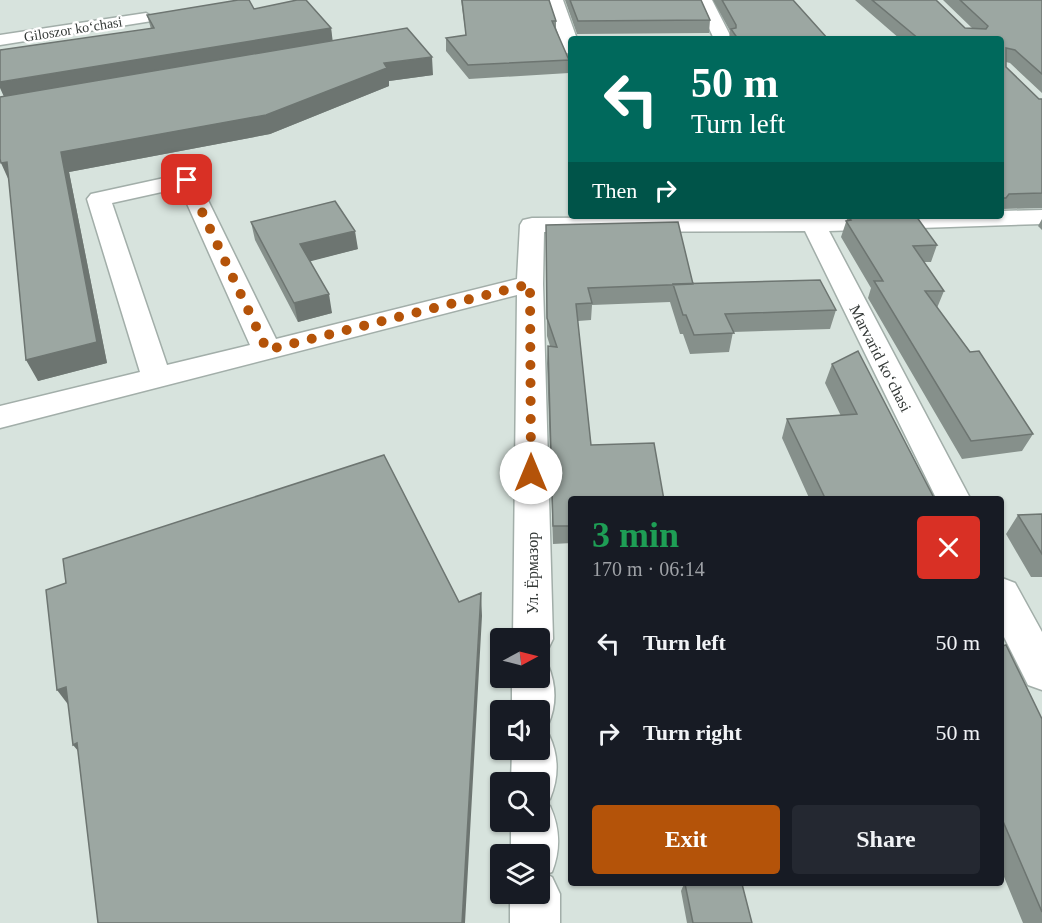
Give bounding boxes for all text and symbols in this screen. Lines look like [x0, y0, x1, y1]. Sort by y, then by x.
street label: Giloszor koʻchasi [23, 14, 123, 45]
icon: left [592, 60, 670, 138]
text: 50 m [691, 60, 779, 106]
text: Turn left [691, 109, 785, 139]
pin [161, 154, 212, 205]
icon: arrive [170, 163, 203, 196]
icon: right [649, 174, 682, 207]
text: Then [592, 178, 637, 203]
street label: Marvarid koʻchasi [846, 302, 915, 415]
position arrow [499, 441, 563, 505]
text: 3 min [592, 515, 679, 555]
button: close [917, 516, 980, 579]
street label: Ул. Ёрмазор [524, 532, 542, 614]
text: 170 m · 06:14 [592, 558, 705, 580]
icon: left [592, 627, 625, 660]
north arrow [490, 628, 550, 688]
map controls [490, 628, 550, 904]
text: Turn left [643, 630, 726, 655]
text: 50 m [935, 630, 980, 655]
button: sound [490, 700, 550, 760]
icon: right [592, 717, 625, 750]
text: Turn right [643, 720, 742, 745]
text: 50 m [935, 720, 980, 745]
button: search [490, 772, 550, 832]
button: Exit [592, 805, 780, 874]
button: Share [792, 805, 980, 874]
button: layers [490, 844, 550, 904]

